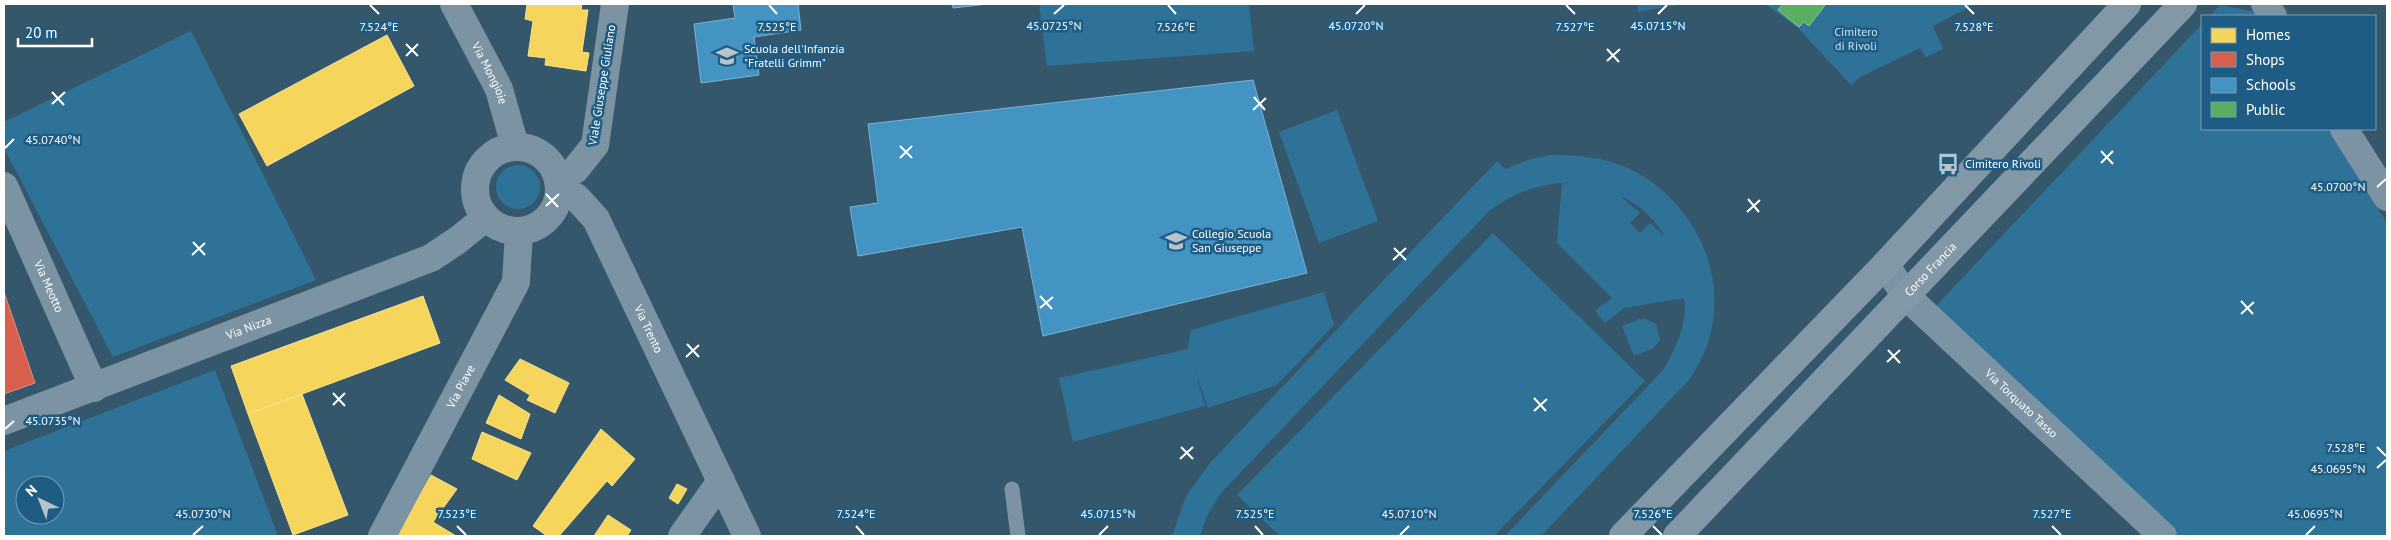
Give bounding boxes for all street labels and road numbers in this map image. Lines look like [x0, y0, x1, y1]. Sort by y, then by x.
street label: Viale Giuseppe Giuliano [584, 24, 618, 147]
street label: Via Mongioie [468, 39, 511, 106]
street label: Corso Francia [1901, 239, 1960, 299]
street label: Via Meotto [31, 257, 67, 315]
street label: Via Trento [631, 301, 667, 355]
street label: Via Nizza [223, 312, 273, 343]
street label: Via Piave [442, 362, 478, 411]
street label: Via Torquato Tasso [1981, 365, 2061, 441]

